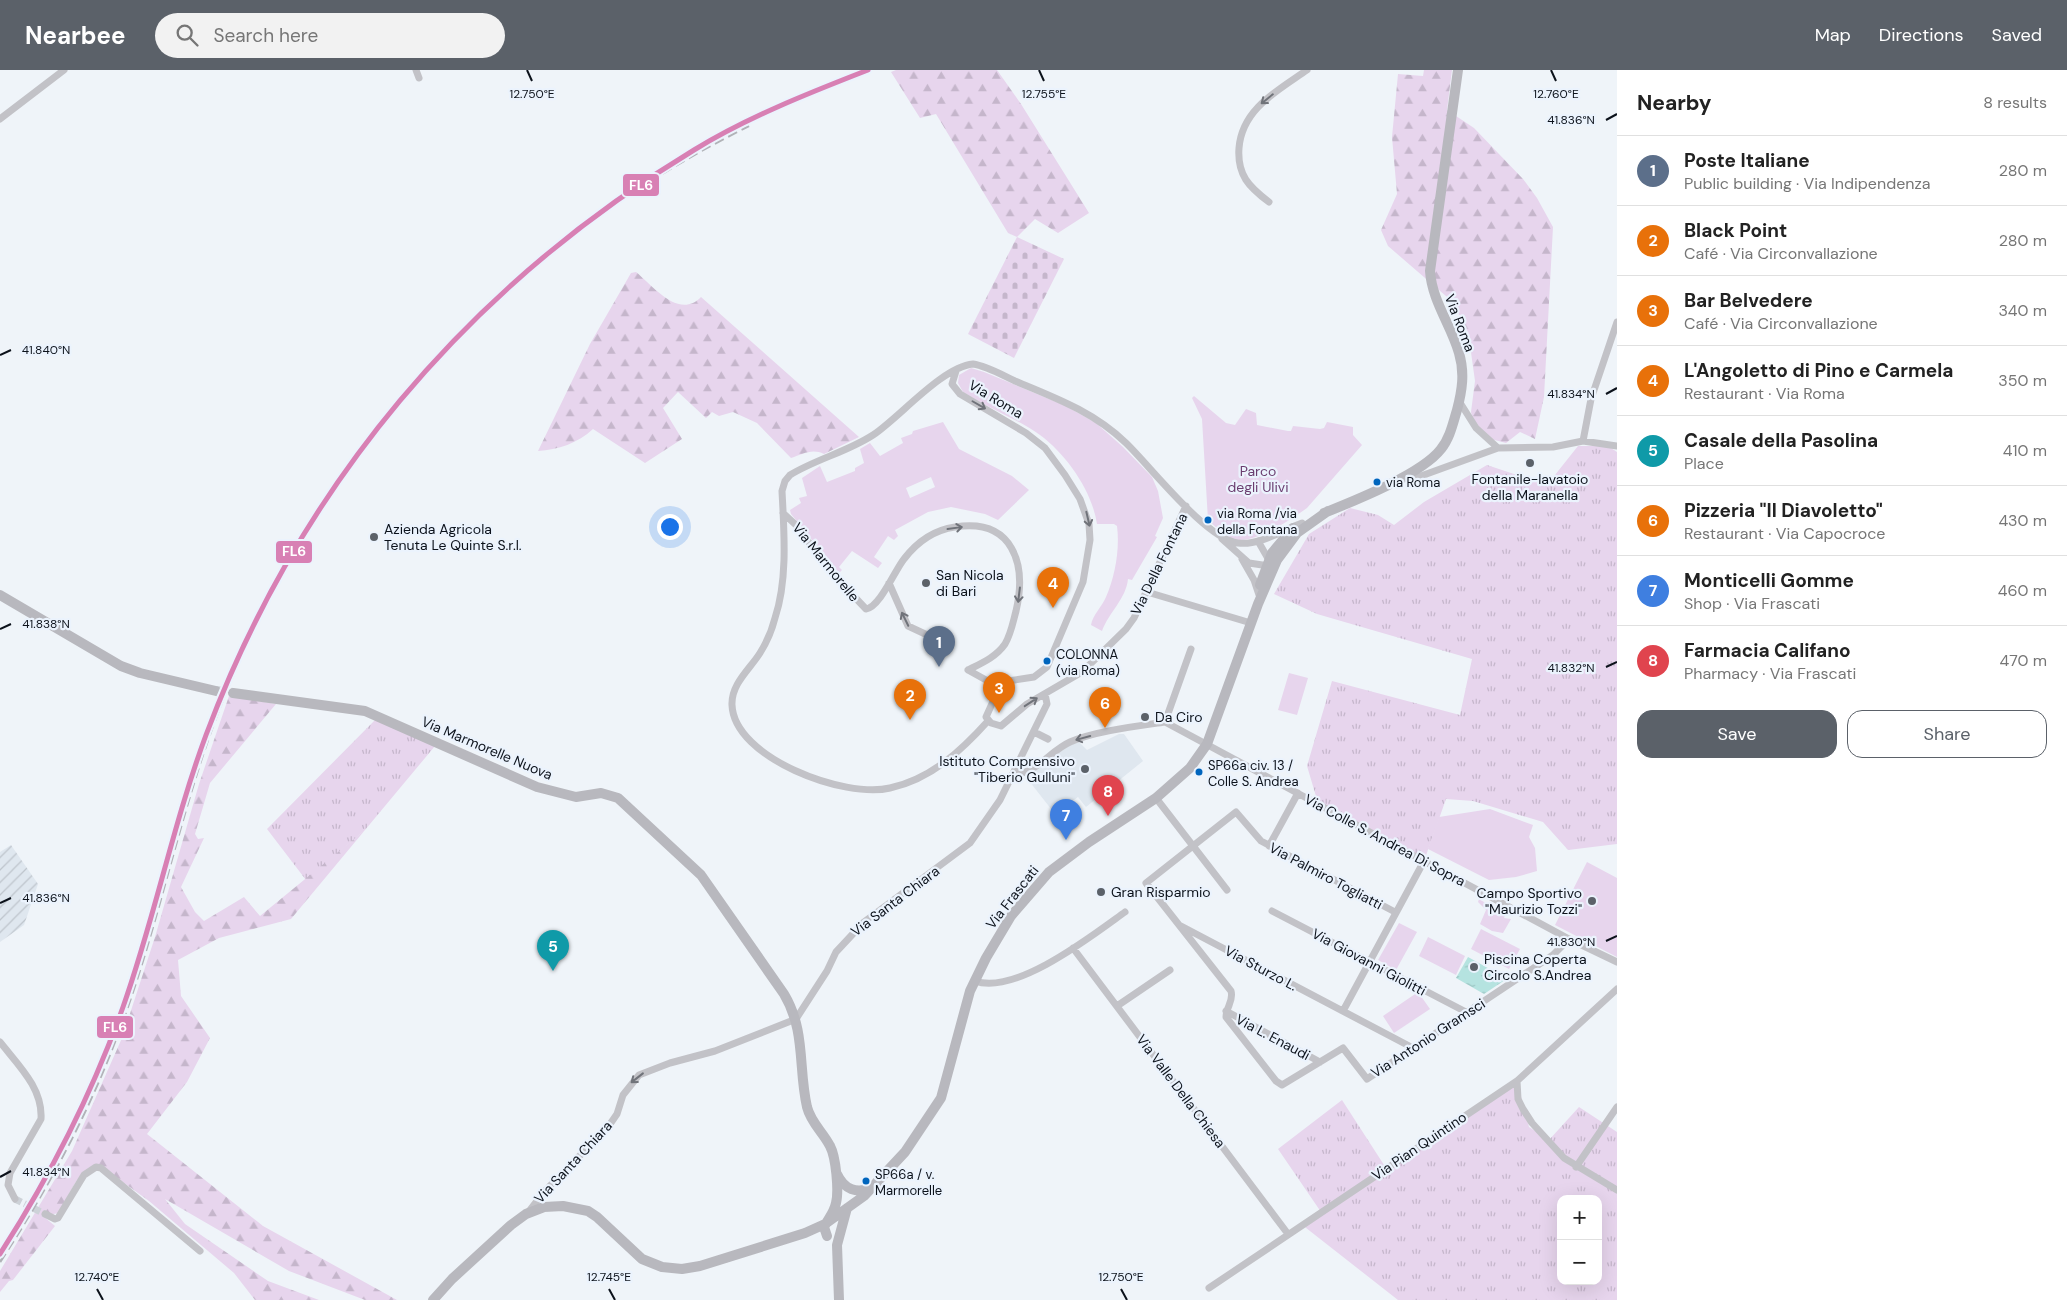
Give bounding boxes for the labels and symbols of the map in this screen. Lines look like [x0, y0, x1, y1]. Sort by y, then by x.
text: 12.750°E [509, 86, 555, 102]
text: 12.755°E [1022, 86, 1066, 102]
text: 12.760°E [1533, 86, 1579, 102]
one-way arrow [1261, 93, 1274, 104]
text: 41.836°N [1547, 112, 1595, 128]
line badge: FL6 [622, 173, 660, 197]
text: FL6 [629, 176, 653, 194]
street label: Via Roma [1441, 292, 1479, 354]
text: 41.840°N [22, 342, 70, 358]
street label: Via Roma [965, 376, 1027, 422]
text: 41.834°N [1547, 386, 1595, 402]
one-way arrow [971, 401, 985, 411]
marker: Fontanile-lavatoio della Maranella [1524, 457, 1536, 469]
park label: Parco degli Ulivi [1227, 462, 1289, 496]
place label: Fontanile-lavatoio della Maranella [1472, 470, 1588, 504]
place label: via Roma [1386, 474, 1440, 491]
marker: via Roma [1372, 477, 1382, 487]
place label: via Roma /via della Fontana [1217, 505, 1297, 538]
one-way arrow [1084, 510, 1093, 526]
street label: Via Della Fontana [1126, 510, 1192, 618]
your location [657, 514, 683, 540]
marker: via Roma /via della Fontana [1203, 515, 1213, 525]
street label: Via Marmorelle [789, 519, 863, 605]
place label: Azienda Agricola Tenuta Le Quinte S.r.l. [384, 520, 522, 554]
one-way arrow [947, 522, 963, 532]
marker: Azienda Agricola Tenuta Le Quinte S.r.l. [368, 531, 380, 543]
line badge: FL6 [275, 540, 313, 564]
text: FL6 [282, 542, 306, 560]
place label: San Nicola di Bari [936, 566, 1004, 600]
pin: 4 [1037, 567, 1069, 608]
marker: San Nicola di Bari [920, 577, 932, 589]
one-way arrow [1014, 587, 1024, 603]
one-way arrow [900, 612, 910, 627]
text: 41.838°N [22, 616, 70, 632]
pin: 1 [923, 626, 955, 667]
place label: COLONNA (via Roma) [1056, 646, 1120, 679]
marker: COLONNA (via Roma) [1042, 656, 1052, 666]
text: 41.832°N [1547, 660, 1595, 676]
pin: 3 [983, 672, 1015, 713]
pin: 2 [894, 679, 926, 720]
pin: 6 [1089, 687, 1121, 728]
one-way arrow [1023, 697, 1037, 707]
place label: Da Ciro [1155, 708, 1203, 726]
marker: Da Ciro [1139, 711, 1151, 723]
street label: Via Marmorelle Nuova [419, 712, 555, 784]
one-way arrow [1076, 734, 1092, 744]
place label: Istituto Comprensivo "Tiberio Gulluni" [939, 752, 1075, 786]
place label: SP66a civ. 13 / Colle S. Andrea [1208, 757, 1299, 790]
marker: Istituto Comprensivo "Tiberio Gulluni" [1079, 763, 1091, 775]
marker: SP66a civ. 13 / Colle S. Andrea [1194, 767, 1204, 777]
pin: 8 [1092, 775, 1124, 816]
street label: Via Colle S. Andrea Di Sopra [1301, 790, 1469, 890]
pin: 7 [1050, 799, 1082, 840]
street label: Via Palmiro Togliatti [1266, 838, 1386, 914]
street label: Via Santa Chiara [847, 862, 943, 940]
street label: Via Frascati [982, 862, 1042, 932]
place label: Gran Risparmio [1111, 883, 1211, 901]
place label: Campo Sportivo "Maurizio Tozzi" [1477, 884, 1582, 918]
marker: Gran Risparmio [1095, 886, 1107, 898]
text: 41.836°N [22, 890, 70, 906]
marker: Campo Sportivo "Maurizio Tozzi" [1586, 895, 1598, 907]
street label: Via Giovanni Giolitti [1309, 924, 1429, 1000]
pin: 5 [537, 930, 569, 971]
text: 41.830°N [1547, 934, 1595, 950]
street label: Via Sturzo L. [1222, 941, 1301, 995]
place label: Piscina Coperta Circolo S.Andrea [1484, 950, 1591, 984]
marker: Piscina Coperta Circolo S.Andrea [1468, 961, 1480, 973]
street label: Via Antonio Gramsci [1367, 994, 1489, 1082]
street label: Via L. Enaudi [1233, 1010, 1313, 1064]
line badge: FL6 [96, 1015, 134, 1039]
text: FL6 [103, 1018, 127, 1036]
street label: Via Valle Della Chiesa [1132, 1031, 1230, 1151]
one-way arrow [631, 1072, 644, 1083]
street label: Via Pian Quintino [1368, 1108, 1470, 1184]
street label: Via Santa Chiara [530, 1117, 616, 1207]
text: 41.834°N [22, 1164, 70, 1180]
place label: SP66a / v. Marmorelle [875, 1166, 942, 1199]
marker: SP66a / v. Marmorelle [861, 1176, 871, 1186]
text: 12.740°E [75, 1269, 120, 1285]
text: 12.745°E [587, 1269, 631, 1285]
text: 12.750°E [1098, 1269, 1144, 1285]

